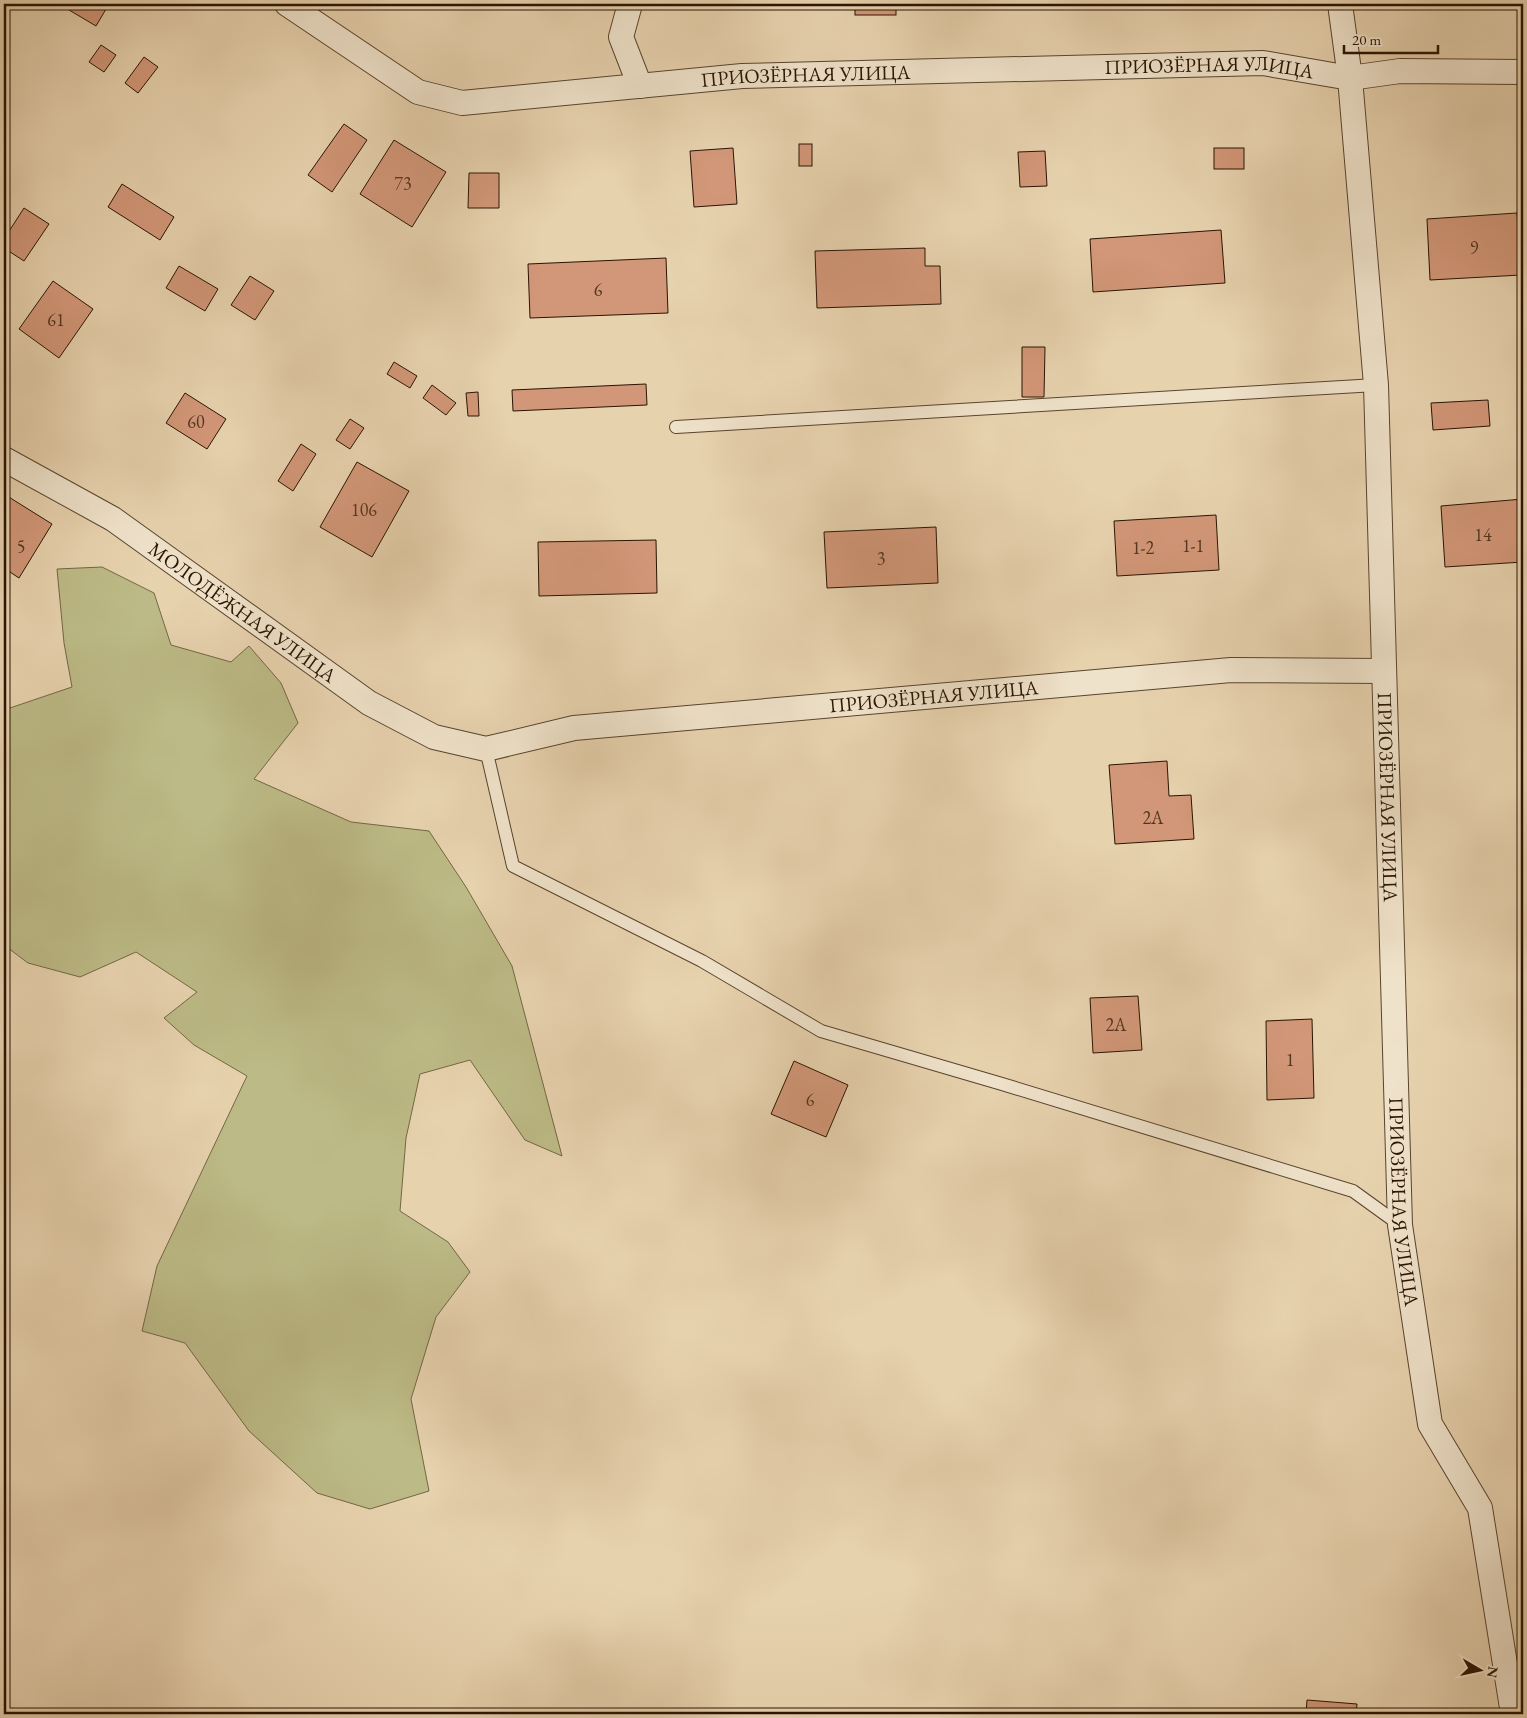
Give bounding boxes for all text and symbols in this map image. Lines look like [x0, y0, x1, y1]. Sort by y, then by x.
scale bar [1344, 22, 1438, 54]
text: 20 m [1352, 30, 1381, 49]
street label: ПРИОЗЁРНАЯ УЛИЦА [1104, 50, 1316, 85]
street label: ПРИОЗЁРНАЯ УЛИЦА [699, 59, 911, 93]
house number: 73 [394, 172, 412, 195]
house number: 9 [1470, 236, 1479, 259]
house number: 6 [594, 278, 603, 301]
house number: 61 [47, 308, 65, 331]
house number: 60 [187, 410, 205, 433]
house number: 106 [351, 498, 377, 521]
house number: 14 [1474, 523, 1492, 546]
house number: 1-1 [1182, 534, 1204, 557]
house number: 5 [17, 535, 25, 558]
street label: МОЛОДЁЖНАЯ УЛИЦА [144, 536, 342, 689]
house number: 1-2 [1132, 536, 1154, 559]
house number: 3 [877, 547, 885, 570]
street label: ПРИОЗЁРНАЯ УЛИЦА [828, 674, 1040, 718]
street label: ПРИОЗЁРНАЯ УЛИЦА [1372, 692, 1404, 903]
house number: 2А [1142, 806, 1164, 829]
house number: 2А [1105, 1013, 1127, 1036]
house number: 1 [1286, 1048, 1294, 1071]
house number: 6 [806, 1088, 815, 1111]
street label: ПРИОЗЁРНАЯ УЛИЦА [1383, 1097, 1425, 1308]
north arrow [1454, 1646, 1504, 1696]
text: N [1483, 1665, 1503, 1680]

